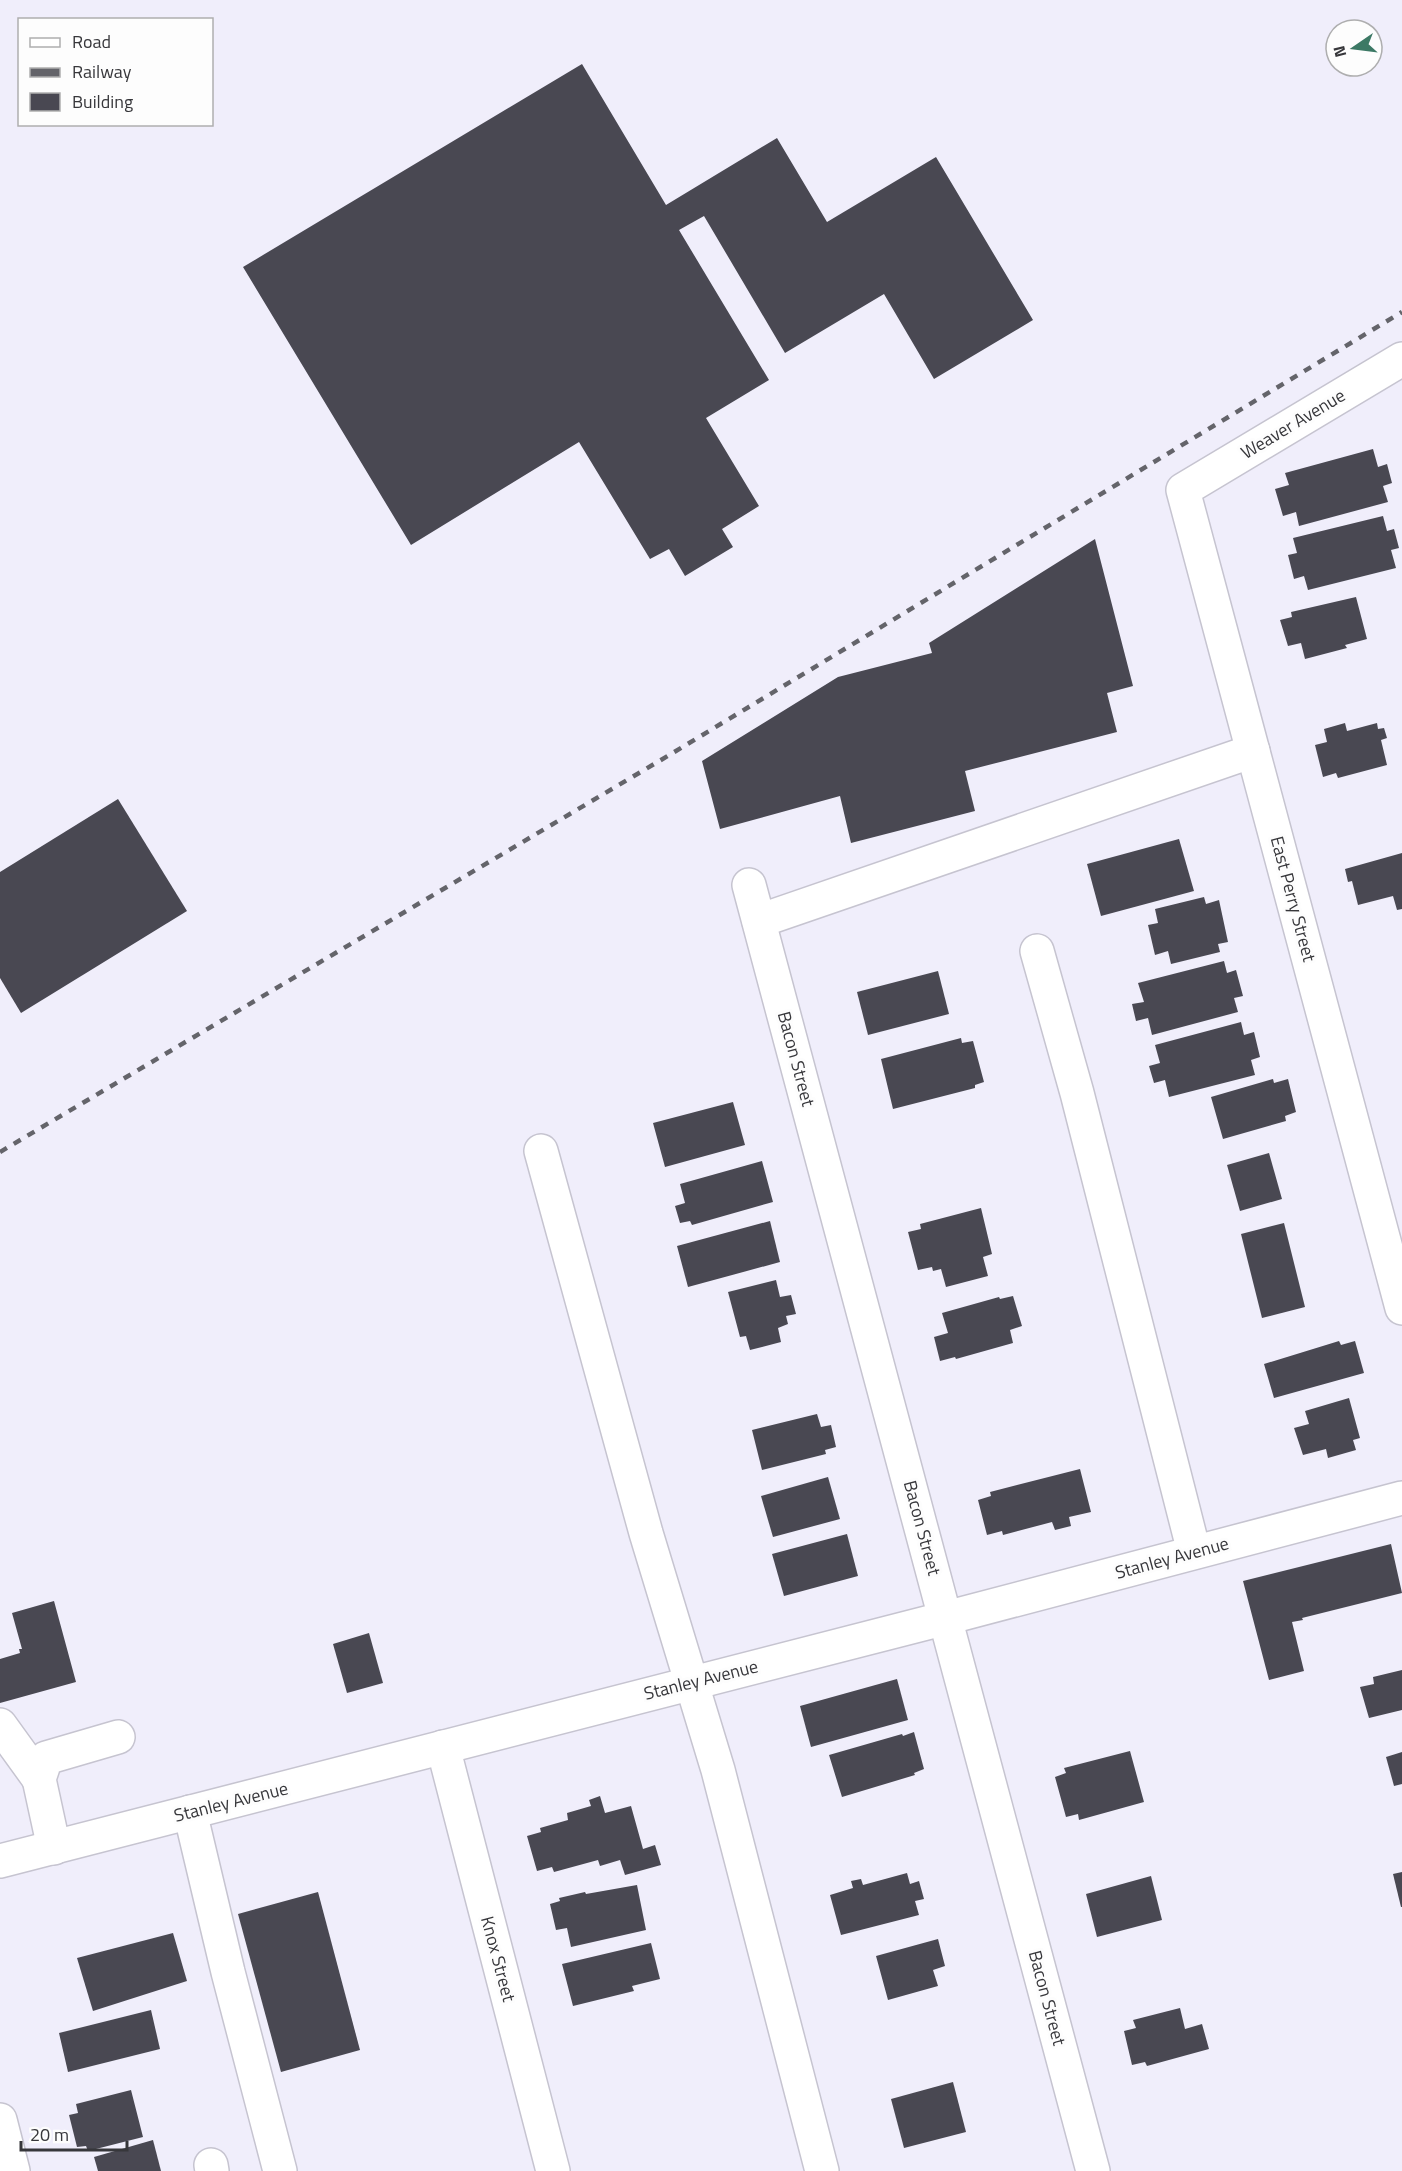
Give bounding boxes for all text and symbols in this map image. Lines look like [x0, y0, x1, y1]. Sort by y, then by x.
legend [18, 18, 213, 126]
north arrow [1324, 18, 1384, 78]
text: Road [72, 28, 111, 55]
text: N [1326, 43, 1352, 60]
text: Railway [72, 58, 132, 85]
text: Building [72, 88, 133, 115]
street label: Weaver Avenue [1235, 382, 1350, 465]
street label: East Perry Street [1264, 833, 1323, 965]
street label: Bacon Street [771, 1008, 822, 1110]
street label: Bacon Street [897, 1477, 948, 1579]
street label: Stanley Avenue [1112, 1529, 1232, 1586]
street label: Stanley Avenue [641, 1652, 761, 1707]
street label: Stanley Avenue [171, 1774, 291, 1829]
street label: Knox Street [474, 1913, 523, 2005]
street label: Bacon Street [1022, 1947, 1073, 2049]
scale bar [21, 2114, 128, 2152]
text: 20 m [30, 2121, 69, 2148]

